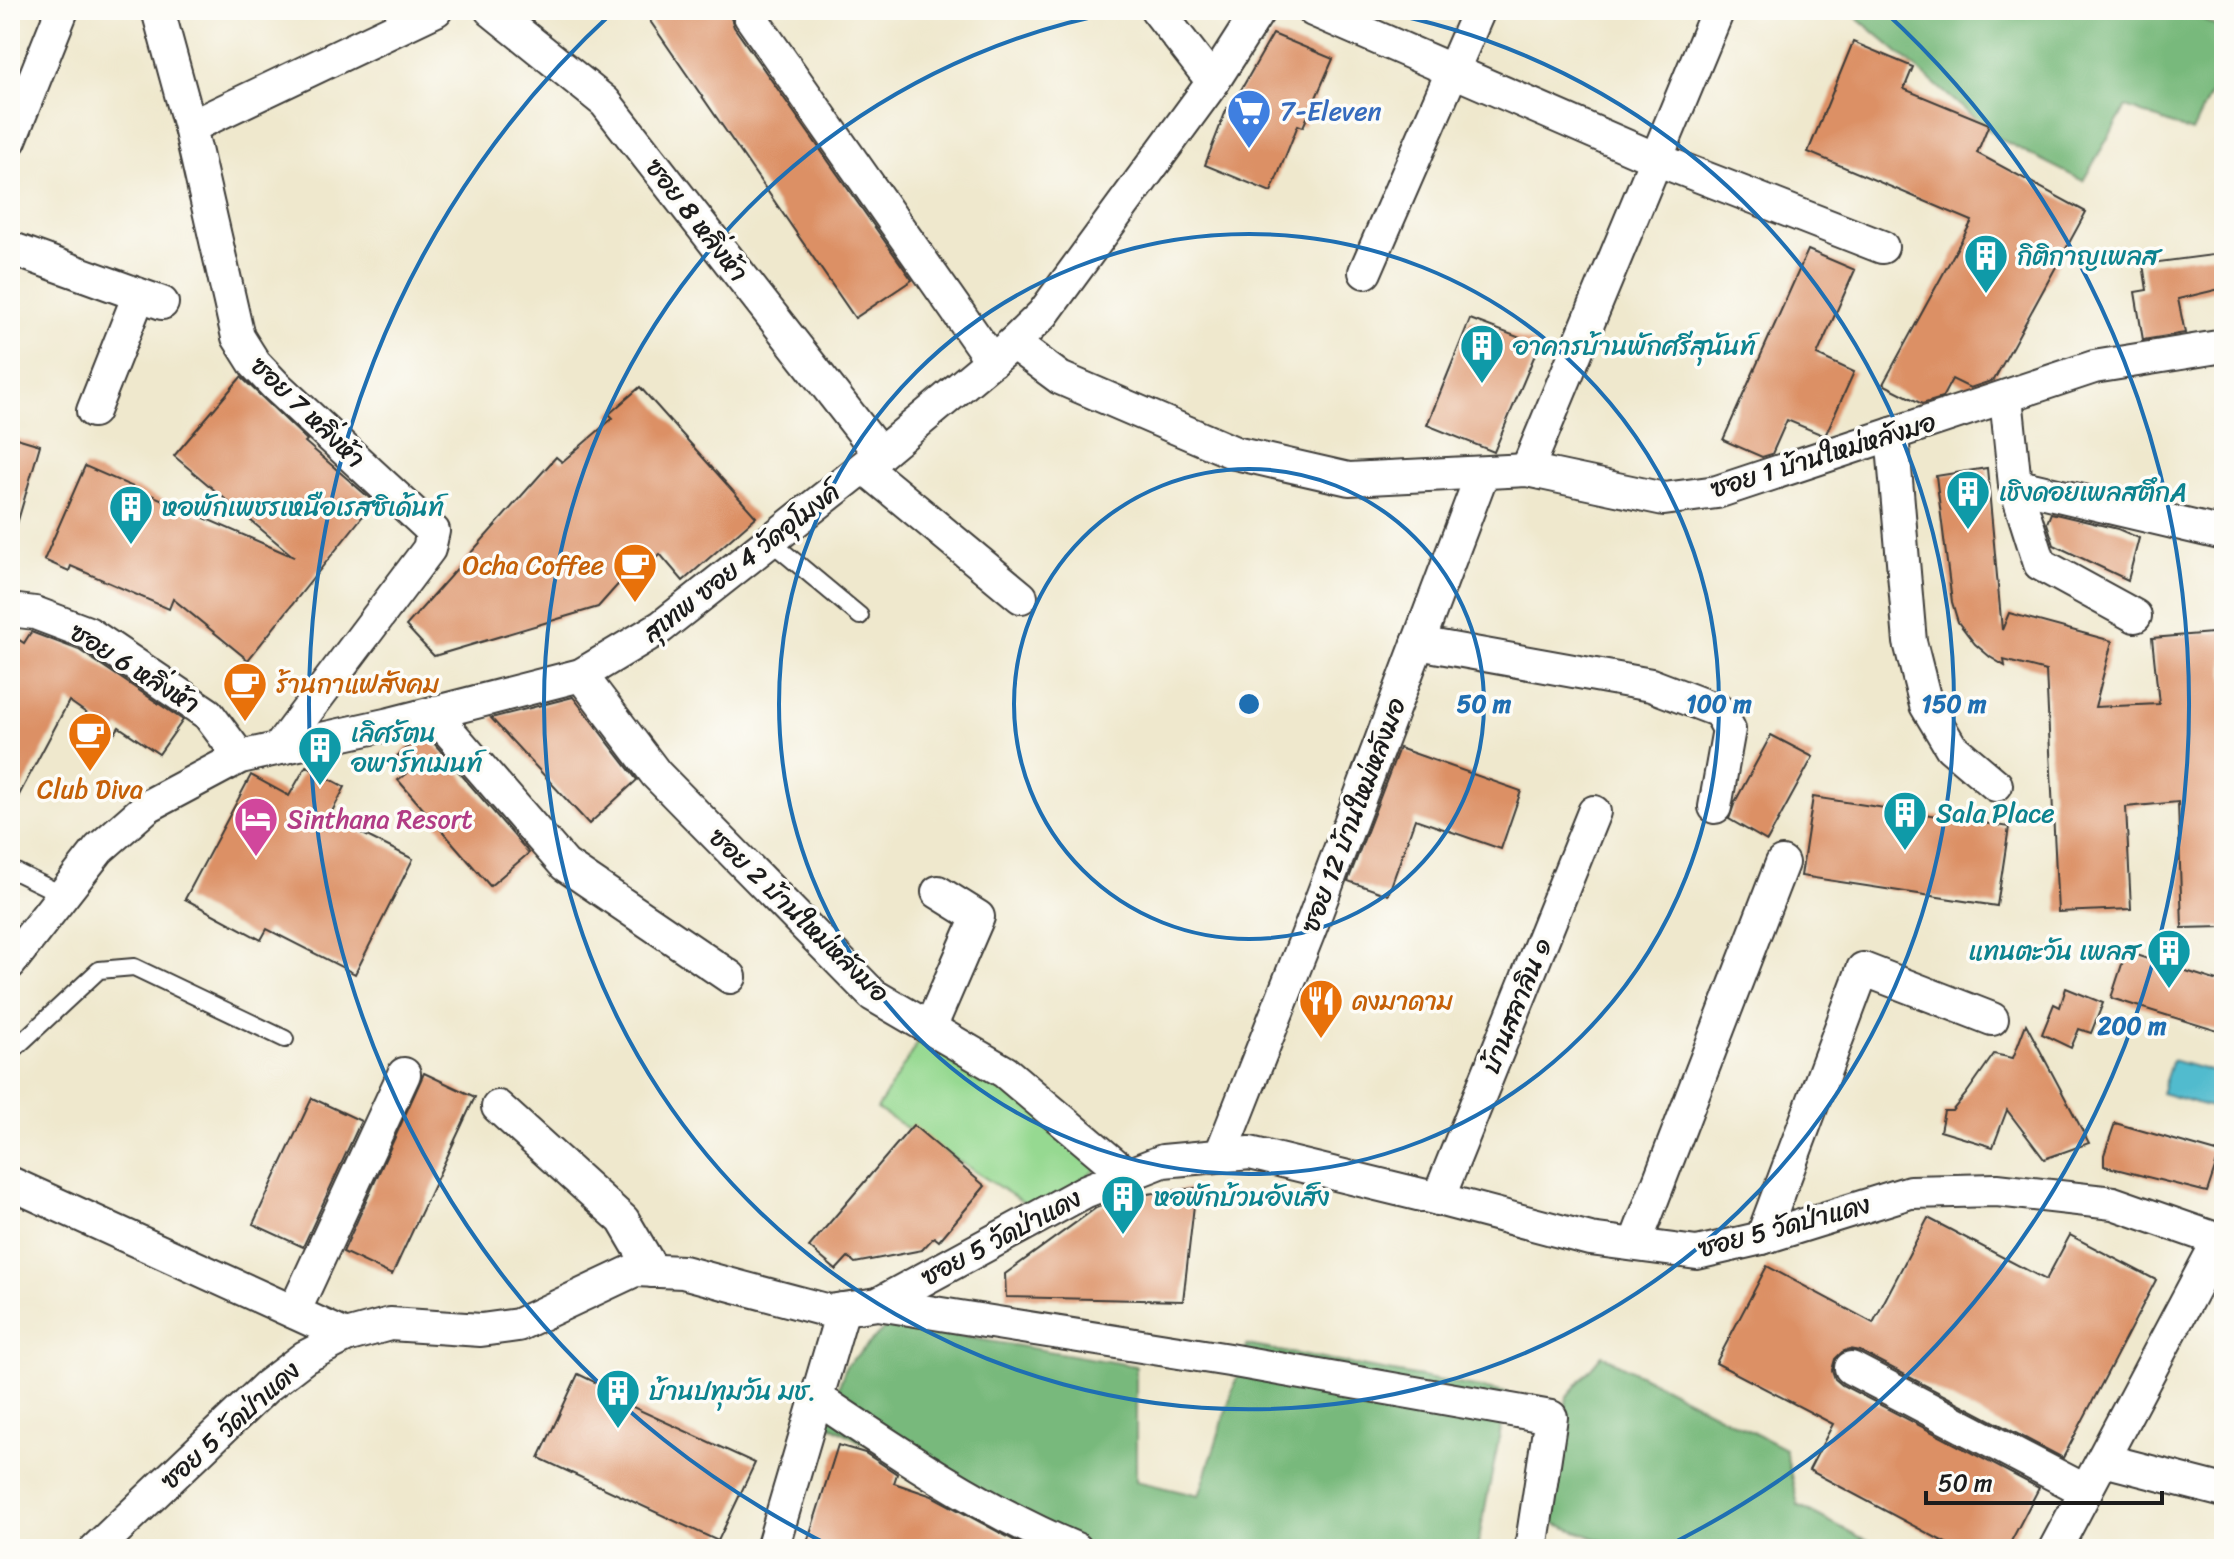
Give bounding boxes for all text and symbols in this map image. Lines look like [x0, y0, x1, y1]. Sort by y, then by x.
supermarket icon: 7-Eleven [1225, 87, 1273, 150]
place label: 7-Eleven [1280, 88, 1382, 134]
street label: ซอย 8 หลิ่งห้า [633, 148, 761, 292]
building icon: กิติกาญเพลส [1962, 232, 2010, 295]
place label: กิติกาญเพลส [2017, 233, 2163, 279]
building icon: อาคารบ้านพักศรีสุนันท์ [1458, 322, 1506, 385]
place label: อาคารบ้านพักศรีสุนันท์ [1512, 323, 1761, 369]
street label: ซอย 7 หลิ่งห้า [239, 344, 377, 480]
street label: ซอย 1 บ้านใหม่หลังมอ [1705, 399, 1942, 511]
street label: สุเทพ ซอย 4 วัดอุโมงค์ [631, 467, 854, 655]
building icon: เชิงดอยเพลสตึกA [1944, 468, 1992, 531]
place label: เชิงดอยเพลสตึกA [1999, 469, 2187, 515]
building icon: หอพักเพชรเหนือเรสซิเด้นท์ [107, 483, 155, 546]
place label: หอพักเพชรเหนือเรสซิเด้นท์ [162, 484, 449, 530]
cafe icon: Ocha Coffee [611, 541, 659, 604]
place label: Ocha Coffee [462, 542, 604, 588]
street label: ซอย 6 หลิ่งห้า [61, 610, 209, 726]
cafe icon: ร้านกาแฟสังคม [221, 660, 269, 723]
place label: ร้านกาแฟสังคม [276, 661, 439, 707]
text: 50 m [1457, 683, 1512, 725]
text: 100 m [1686, 683, 1752, 725]
text: 150 m [1922, 683, 1987, 725]
centre of rings [1235, 690, 1263, 718]
street label: ซอย 12 บ้านใหม่หลังมอ [1287, 691, 1419, 939]
cafe icon: Club Diva [66, 710, 114, 773]
place label: เลิศรัตน อพาร์ทเมนท์ [350, 710, 487, 786]
building icon: เลิศรัตน อพาร์ทเมนท์ [296, 724, 344, 787]
place label: Club Diva [37, 766, 143, 812]
building icon: Sala Place [1881, 789, 1929, 852]
place label: Sala Place [1936, 790, 2055, 836]
hotel icon: Sinthana Resort [232, 795, 280, 858]
place label: Sinthana Resort [287, 796, 473, 842]
street label: ซอย 2 บ้านใหม่หลังมอ [698, 816, 900, 1014]
building icon: แทนตะวัน เพลส [2145, 927, 2193, 990]
place label: แทนตะวัน เพลส [1969, 928, 2143, 974]
street label: บ้านสลาลิน ๑ [1468, 930, 1564, 1080]
restaurant icon: ดงมาดาม [1297, 977, 1345, 1040]
place label: ดงมาดาม [1352, 978, 1453, 1024]
text: 200 m [2097, 1005, 2167, 1047]
building icon: หอพักบ้วนอังเส็ง [1099, 1173, 1147, 1236]
place label: หอพักบ้วนอังเส็ง [1154, 1174, 1329, 1220]
street label: ซอย 5 วัดป่าแดง [912, 1175, 1090, 1299]
street label: ซอย 5 วัดป่าแดง [1693, 1181, 1875, 1271]
street label: ซอย 5 วัดป่าแดง [149, 1349, 311, 1501]
building icon: บ้านปทุมวัน มช. [594, 1367, 642, 1430]
place label: บ้านปทุมวัน มช. [649, 1368, 816, 1414]
scale bar [1926, 1455, 2162, 1505]
text: 50 m [1938, 1462, 1993, 1504]

